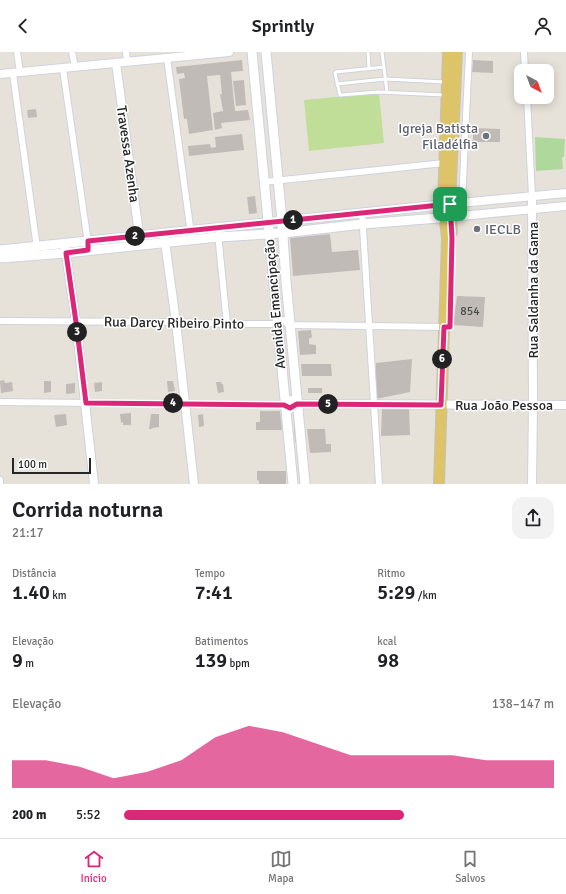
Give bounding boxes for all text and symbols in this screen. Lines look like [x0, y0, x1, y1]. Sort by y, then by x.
icon: back [12, 15, 34, 37]
text: Sprintly [252, 15, 314, 37]
icon: person [532, 15, 554, 37]
north arrow [514, 64, 554, 104]
map controls [514, 64, 554, 104]
street label: Travessa Azenha [113, 104, 143, 204]
place label: Igreja Batista Filadélfia [398, 120, 478, 153]
marker: Igreja Batista Filadélfia [481, 131, 491, 141]
pin [433, 187, 467, 221]
icon: arrive [439, 193, 461, 215]
pin: 1 [283, 210, 303, 230]
text: 1 [290, 213, 296, 226]
place label: IECLB [485, 221, 521, 238]
street label: Rua Saldanha da Gama [525, 222, 542, 358]
marker: IECLB [472, 224, 482, 234]
pin: 2 [125, 226, 145, 246]
text: 2 [132, 229, 138, 242]
street label: Avenida Emancipação [261, 238, 289, 370]
house number: 854 [460, 304, 480, 319]
street label: Rua Darcy Ribeiro Pinto [104, 313, 244, 333]
pin: 3 [67, 322, 87, 342]
text: 3 [74, 325, 80, 338]
pin: 6 [432, 349, 452, 369]
text: 6 [439, 352, 445, 365]
pin: 4 [163, 393, 183, 413]
pin: 5 [318, 394, 338, 414]
text: 4 [170, 396, 176, 409]
text: 5 [325, 397, 331, 410]
street label: Rua João Pessoa [455, 397, 553, 414]
scale bar [12, 456, 91, 475]
text: 100 m [18, 458, 47, 471]
text: Corrida noturna [12, 496, 163, 523]
button: share [512, 497, 554, 539]
text: 21:17 [12, 525, 44, 541]
text: Distância [12, 567, 56, 580]
text: Tempo [195, 567, 225, 580]
text: Ritmo [377, 567, 405, 580]
text: 1.40 [12, 580, 50, 605]
text: 7:41 [195, 580, 233, 605]
text: 5:29 [377, 580, 415, 605]
text: km [50, 589, 67, 602]
text: /km [415, 589, 437, 602]
text: Elevação [12, 635, 54, 648]
text: Batimentos [195, 635, 248, 648]
text: kcal [377, 635, 397, 648]
text: 9 [12, 648, 23, 673]
text: 139 [195, 648, 227, 673]
text: 98 [377, 648, 399, 673]
text: m [23, 657, 34, 670]
text: bpm [227, 657, 250, 670]
text: Elevação [12, 696, 61, 712]
text: 138–147 m [492, 696, 554, 712]
text: 200 m [12, 807, 46, 823]
text: 5:52 [76, 807, 101, 823]
tab: Início [81, 848, 107, 885]
tab: Mapa [268, 848, 294, 885]
tab: Salvos [455, 848, 485, 885]

